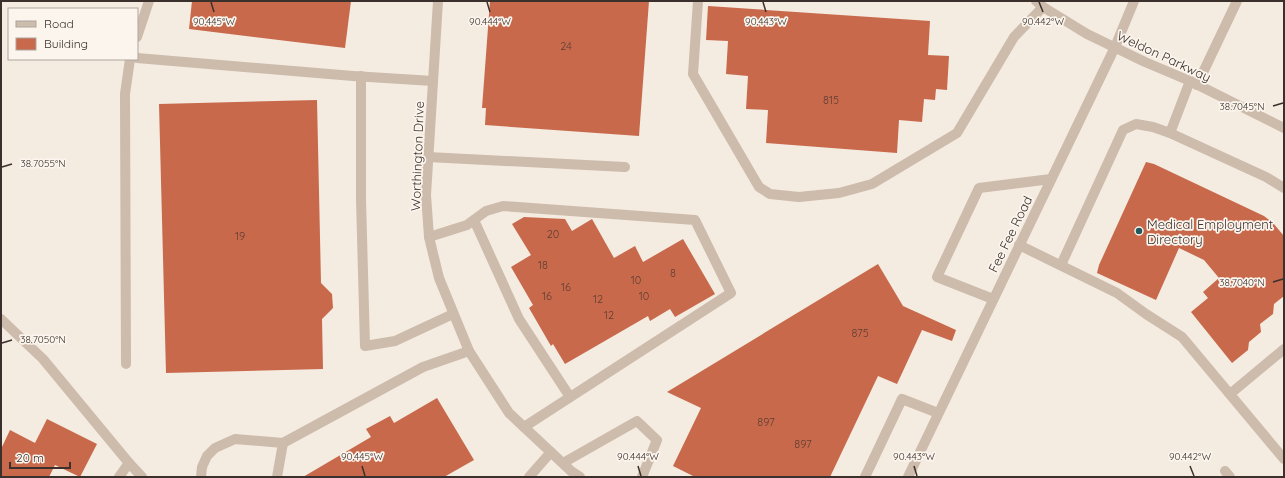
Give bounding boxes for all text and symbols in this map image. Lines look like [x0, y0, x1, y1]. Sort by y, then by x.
legend [8, 8, 138, 60]
text: 90.445°W [193, 15, 235, 28]
text: 90.444°W [469, 15, 511, 28]
text: 90.443°W [745, 15, 787, 28]
text: 90.442°W [1022, 15, 1064, 28]
text: Road [44, 16, 74, 31]
street label: Weldon Parkway [1114, 27, 1214, 85]
text: Building [44, 36, 88, 51]
house number: 24 [560, 39, 572, 53]
house number: 815 [823, 93, 839, 107]
text: 38.7045°N [1220, 100, 1264, 113]
street label: Worthington Drive [407, 101, 427, 211]
text: 38.7055°N [20, 157, 66, 170]
street label: Fee Fee Road [985, 193, 1035, 275]
place label: Medical Employment Directory [1147, 216, 1273, 247]
marker: Medical Employment Directory [1134, 226, 1144, 236]
house number: 20 [547, 227, 559, 241]
house number: 19 [235, 229, 245, 243]
house number: 18 [538, 258, 548, 272]
house number: 8 [670, 266, 676, 280]
house number: 10 [631, 273, 641, 287]
text: 38.7040°N [1219, 276, 1265, 289]
house number: 16 [561, 280, 571, 294]
house number: 16 [542, 289, 552, 303]
house number: 10 [639, 289, 649, 303]
house number: 12 [593, 292, 603, 306]
house number: 12 [604, 308, 614, 322]
house number: 875 [851, 326, 869, 340]
text: 38.7050°N [20, 333, 66, 346]
house number: 897 [757, 415, 775, 429]
house number: 897 [794, 437, 812, 451]
scale bar [10, 444, 70, 470]
text: 20 m [16, 450, 44, 465]
text: 90.445°W [341, 450, 383, 463]
text: 90.444°W [617, 450, 659, 463]
text: 90.443°W [893, 450, 935, 463]
text: 90.442°W [1169, 450, 1211, 463]

